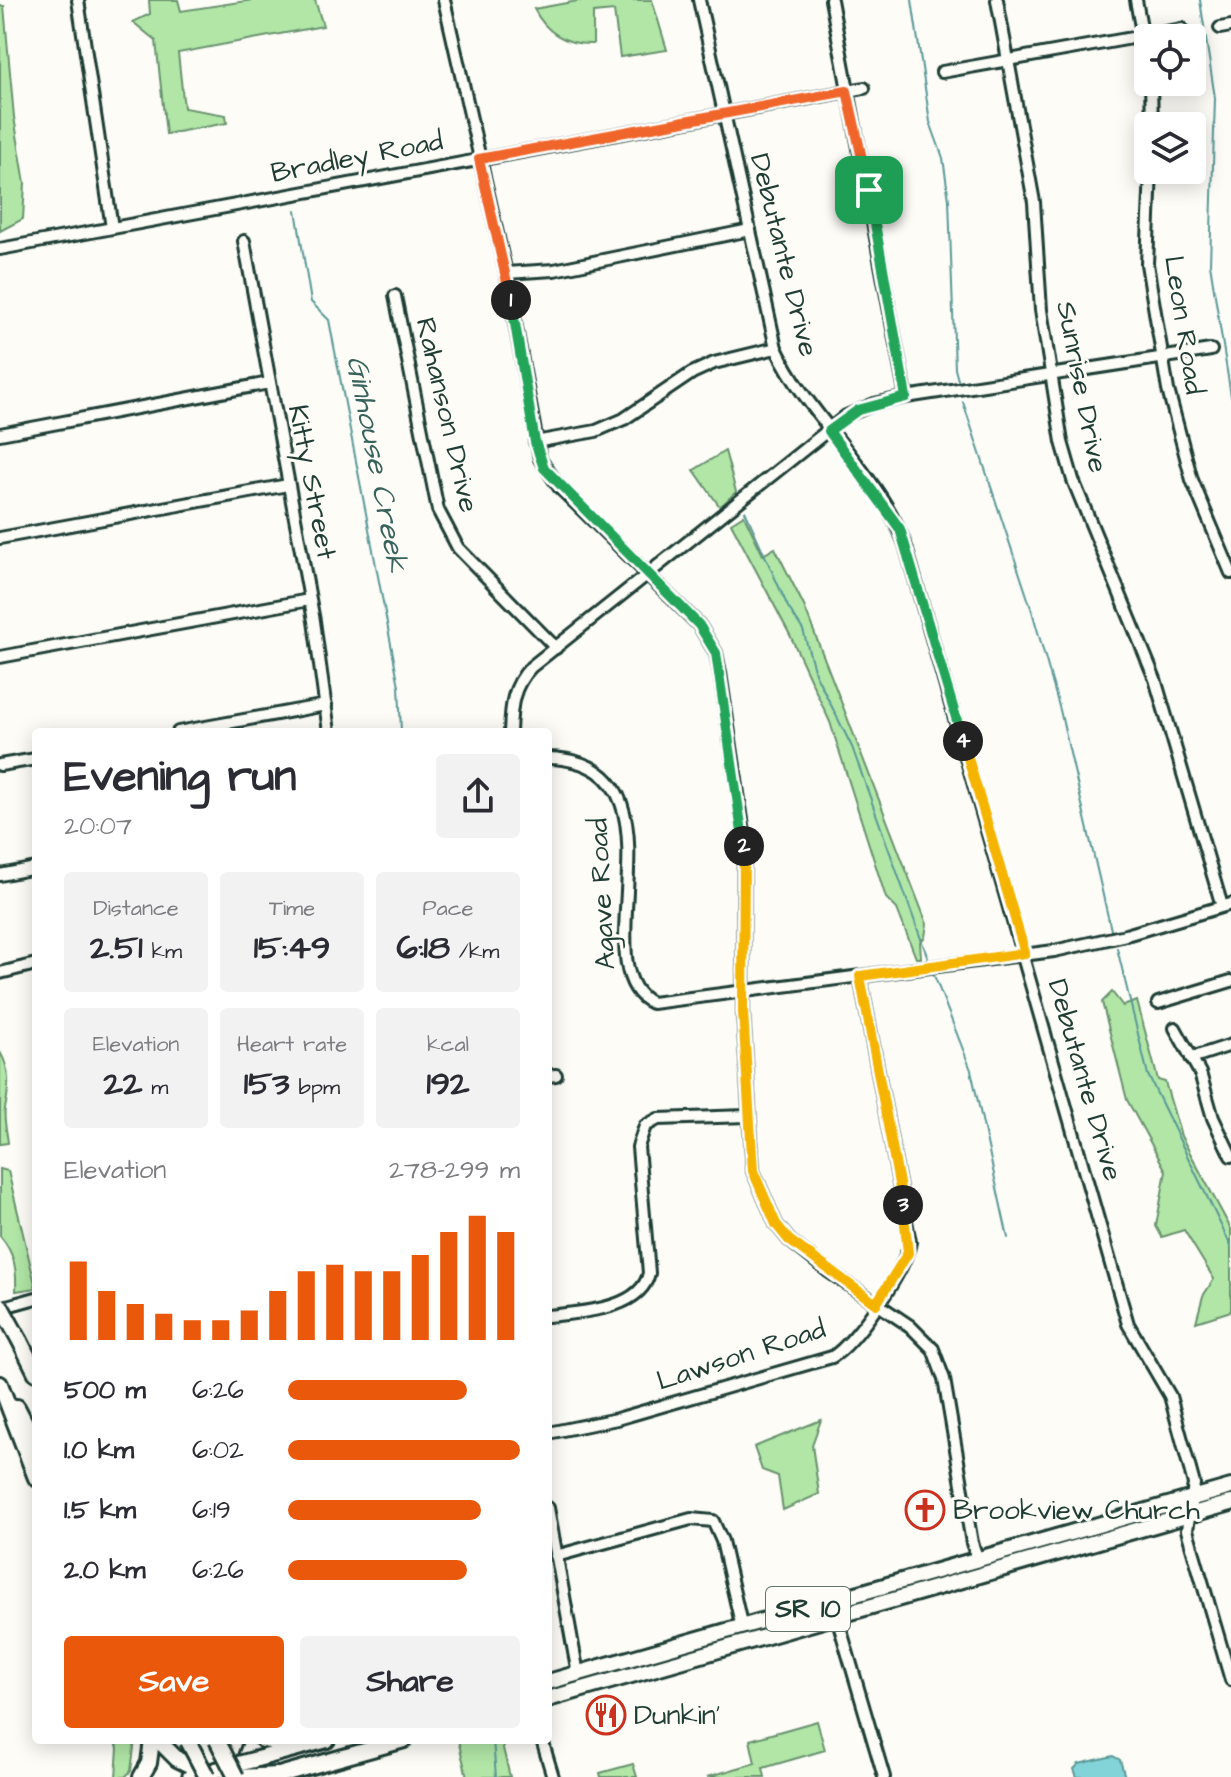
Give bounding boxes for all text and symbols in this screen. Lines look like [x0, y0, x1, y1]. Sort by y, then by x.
map controls [1134, 24, 1206, 184]
button: locate [1134, 24, 1206, 96]
button: layers [1134, 112, 1206, 184]
street label: Bradley Road [268, 121, 447, 195]
street label: Debutante Drive [740, 149, 828, 361]
pin [835, 156, 903, 224]
icon: arrive [847, 168, 891, 212]
street label: Leon Road [1154, 253, 1214, 397]
pin: 1 [491, 280, 531, 320]
text: 1 [510, 284, 512, 315]
street label: Sunrise Drive [1046, 298, 1118, 476]
street label: Rahanson Drive [406, 314, 488, 516]
water label: Ginhouse Creek [335, 352, 419, 576]
street label: Kitty Street [276, 401, 346, 564]
pin: 4 [943, 721, 983, 761]
text: 4 [956, 725, 970, 756]
text: Evening run [64, 747, 296, 808]
button: share [436, 754, 520, 838]
text: 20:07 [64, 808, 132, 844]
street label: Agave Road [579, 817, 626, 971]
pin: 2 [724, 826, 764, 866]
text: 2 [738, 830, 750, 861]
text: Distance [93, 893, 179, 924]
text: Time [269, 893, 315, 924]
text: Pace [422, 893, 474, 924]
text: 2.51 [90, 924, 143, 972]
text: 15:49 [254, 924, 330, 972]
text: 6:18 [397, 924, 450, 972]
text: km [143, 936, 182, 967]
text: /km [450, 936, 499, 967]
street label: Debutante Drive [1038, 975, 1132, 1185]
text: Elevation [93, 1029, 179, 1060]
text: Heart rate [237, 1029, 347, 1060]
text: kcal [427, 1029, 469, 1060]
text: 22 [104, 1060, 142, 1108]
text: 153 [244, 1060, 290, 1108]
text: 192 [426, 1060, 470, 1108]
text: m [142, 1072, 168, 1103]
text: bpm [290, 1072, 340, 1103]
text: Elevation [64, 1152, 166, 1188]
text: 278–299 m [389, 1152, 520, 1188]
pin: 3 [883, 1185, 923, 1225]
text: 3 [897, 1189, 909, 1220]
street label: Lawson Road [651, 1309, 831, 1401]
text: 500 m [64, 1372, 146, 1408]
text: 6:26 [192, 1372, 244, 1408]
text: 1.0 km [64, 1432, 134, 1468]
text: 6:02 [192, 1432, 244, 1468]
church icon: Brookview Church [904, 1489, 946, 1531]
place label: Brookview Church [953, 1491, 1200, 1530]
text: 1.5 km [64, 1492, 136, 1528]
text: 6:19 [192, 1492, 231, 1528]
text: 2.0 km [64, 1552, 146, 1588]
text: 6:26 [192, 1552, 244, 1588]
road number: SR 10 [766, 1587, 850, 1631]
button: Save [64, 1636, 284, 1728]
button: Share [300, 1636, 520, 1728]
restaurant icon: Dunkin' [585, 1694, 627, 1736]
place label: Dunkin' [634, 1696, 720, 1735]

